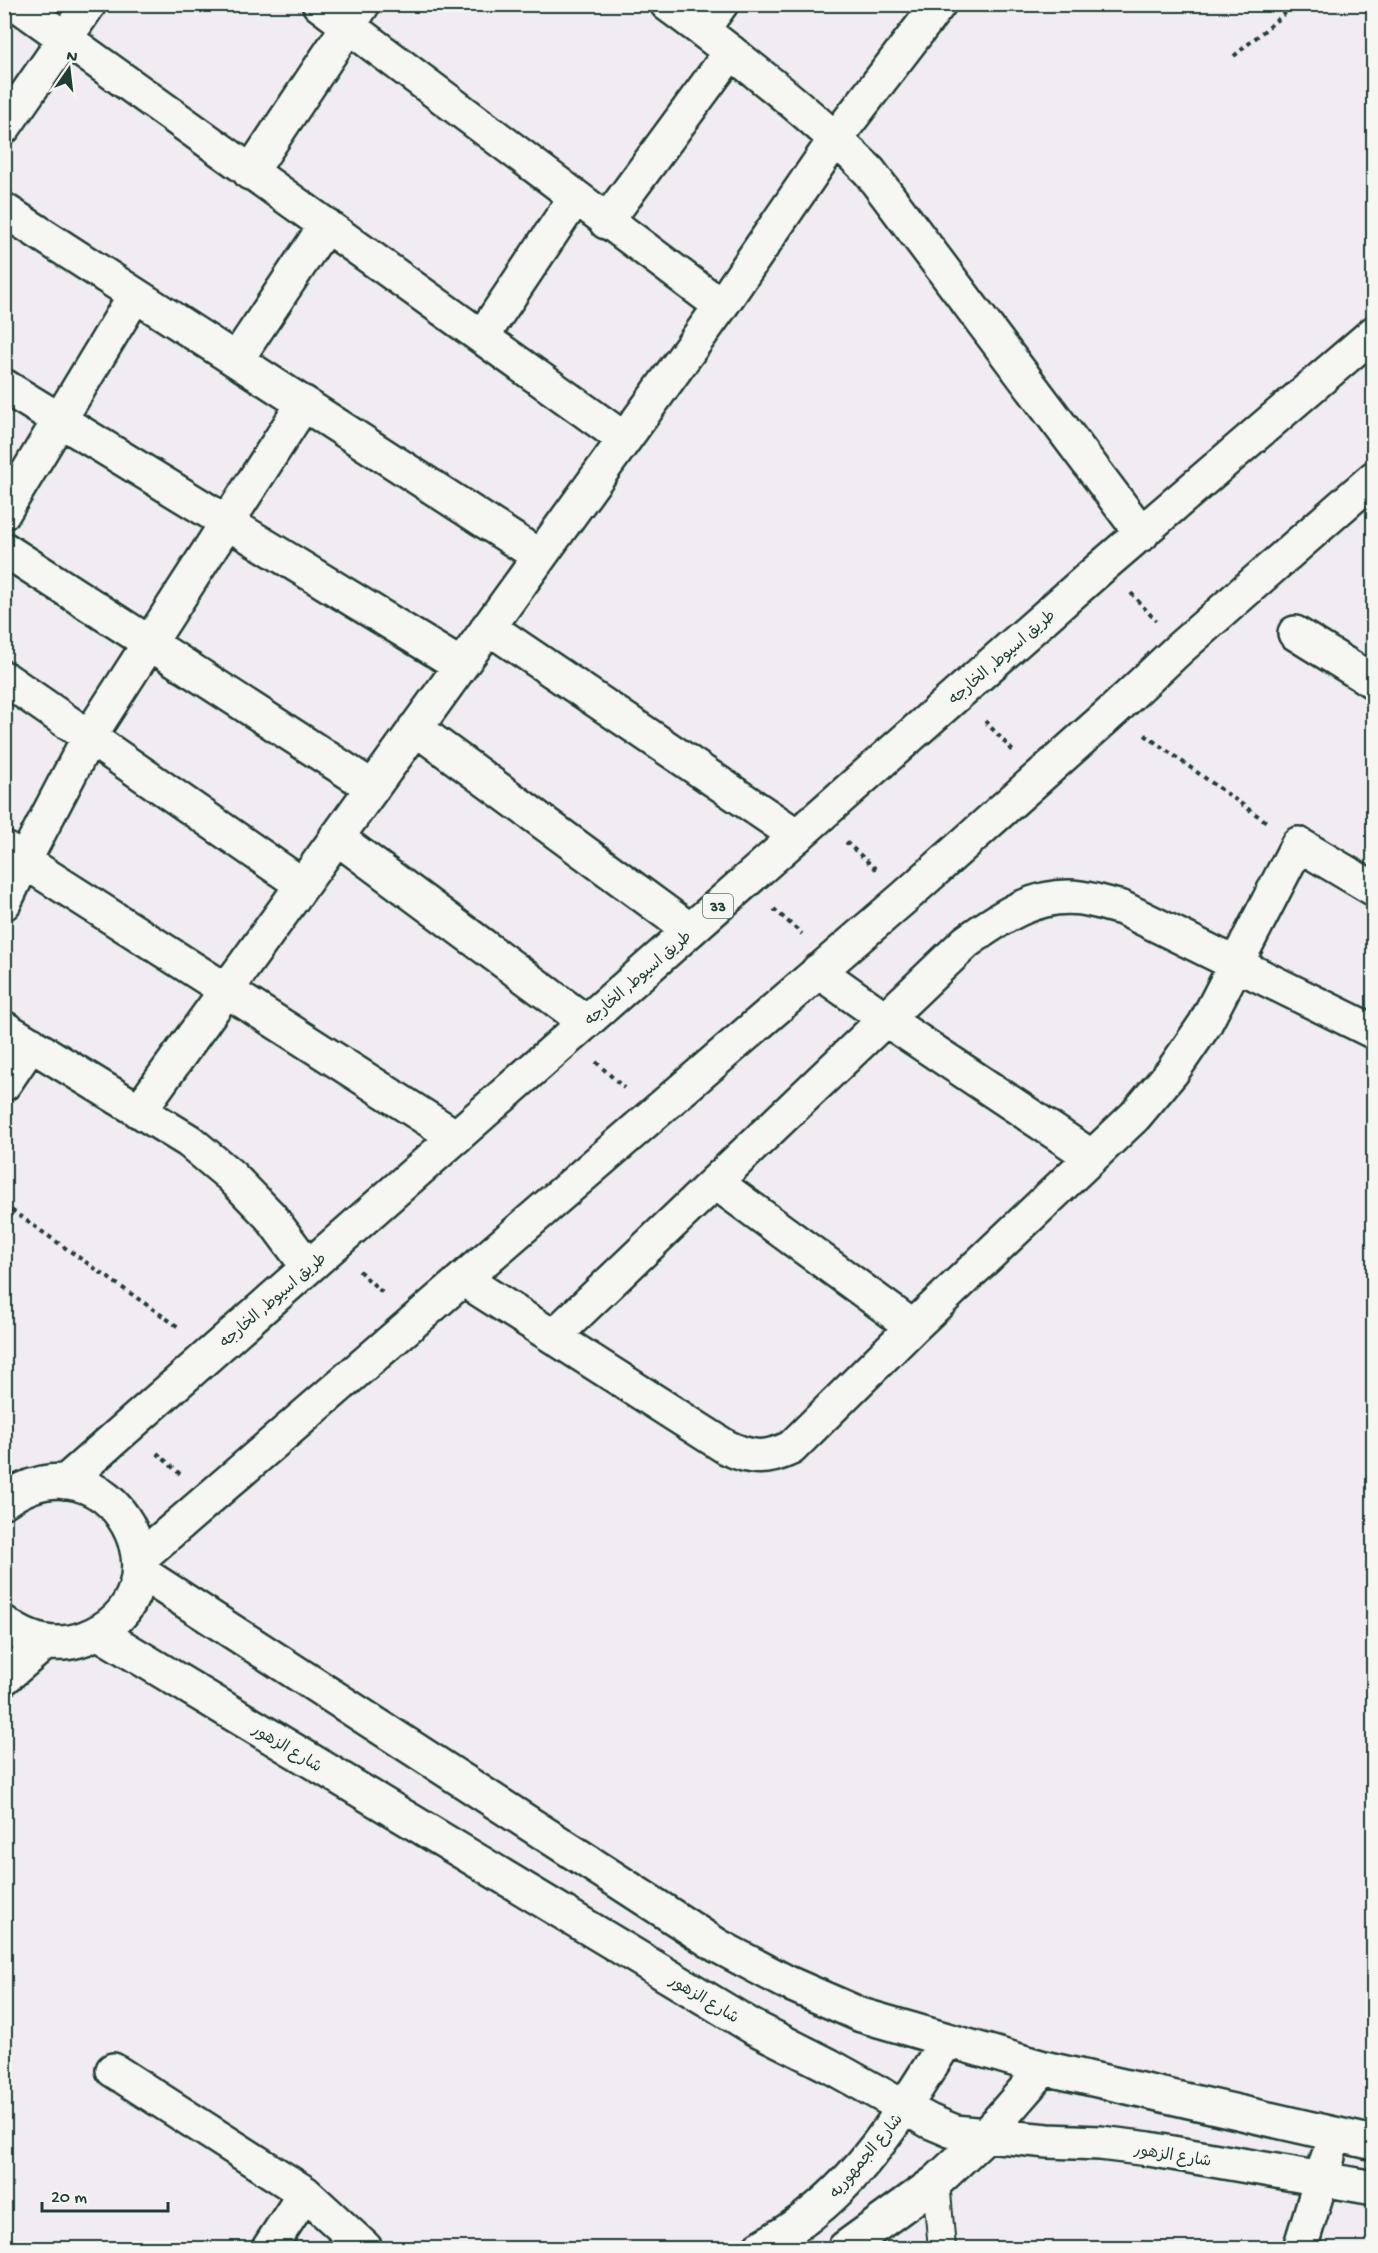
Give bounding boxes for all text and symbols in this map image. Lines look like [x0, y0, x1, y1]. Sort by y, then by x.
north arrow [39, 39, 99, 99]
text: N [64, 47, 80, 68]
street label: طريق اسيوط, الخارجه [946, 607, 1060, 710]
road number: 33 [703, 894, 733, 918]
street label: طريق اسيوط, الخارجه [582, 928, 696, 1031]
street label: طريق اسيوط, الخارجه [217, 1250, 331, 1353]
street label: شارع الزهور [247, 1721, 324, 1778]
street label: شارع الزهور [664, 1972, 741, 2029]
street label: شارع الجمهوريه [827, 2111, 908, 2203]
street label: شارع الزهور [1132, 2142, 1212, 2173]
scale bar [42, 2175, 168, 2213]
text: 20 m [51, 2188, 87, 2209]

